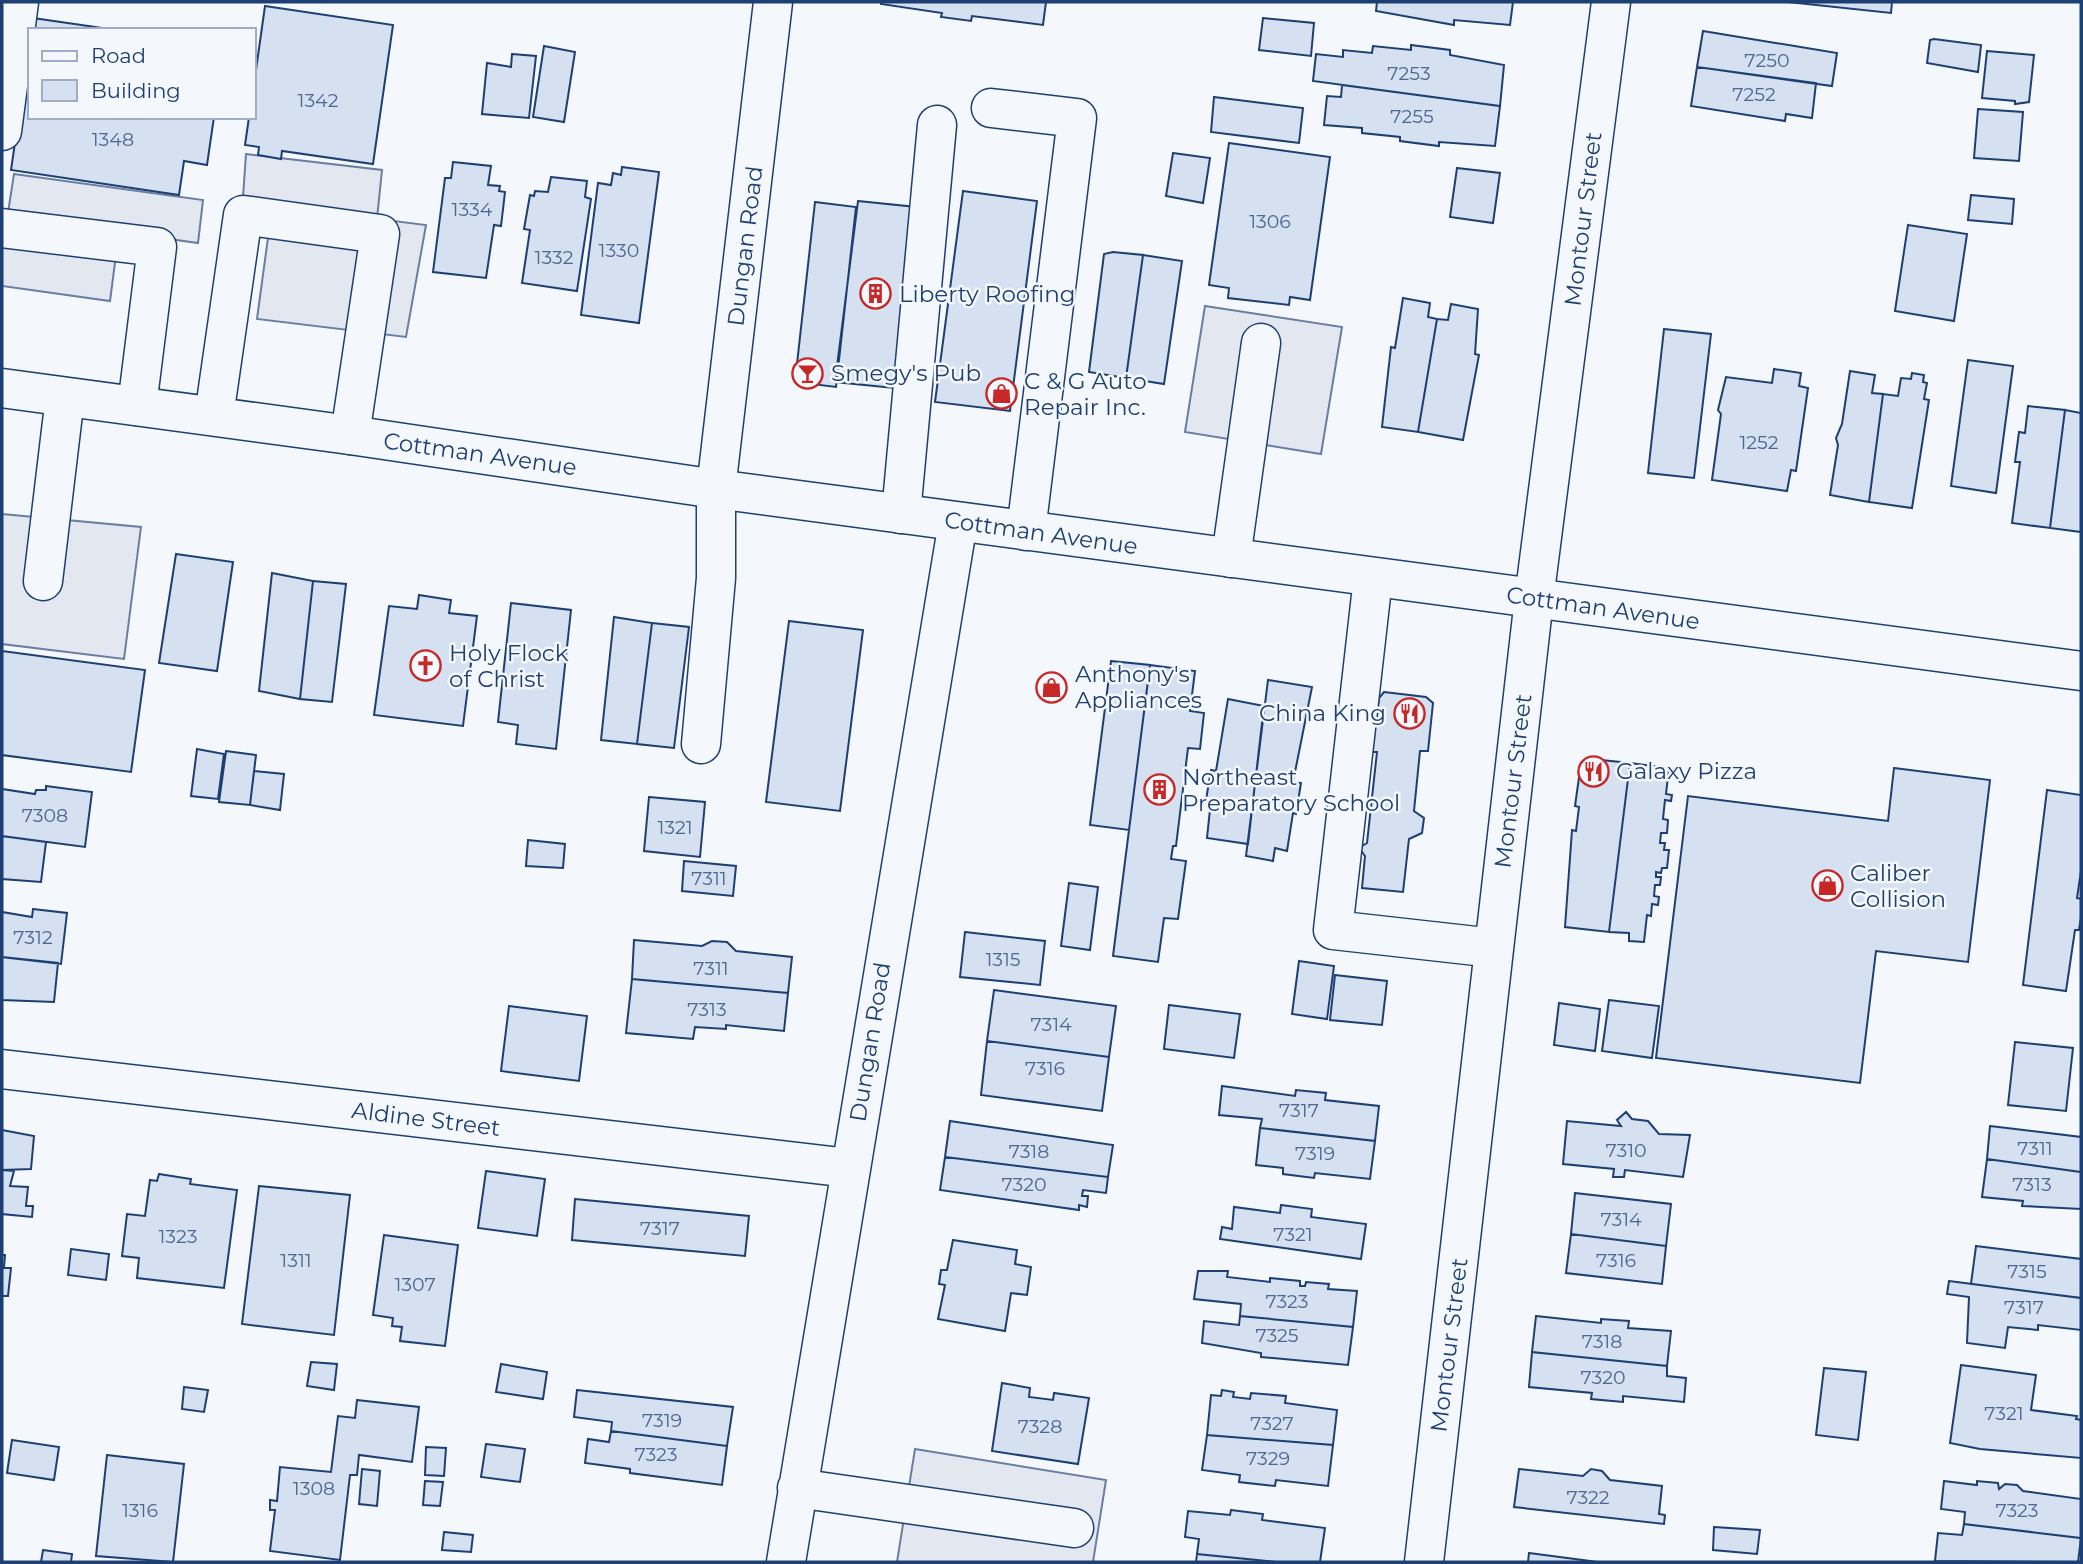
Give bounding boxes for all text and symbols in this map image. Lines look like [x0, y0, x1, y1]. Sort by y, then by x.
legend [28, 28, 256, 119]
text: Road [91, 43, 146, 68]
house number: 7250 [1744, 49, 1790, 72]
house number: 7253 [1387, 62, 1431, 85]
text: Building [91, 78, 181, 103]
house number: 7252 [1732, 83, 1776, 106]
house number: 1342 [298, 89, 339, 112]
house number: 7255 [1390, 105, 1434, 128]
house number: 1348 [92, 128, 134, 151]
street label: Montour Street [1558, 130, 1608, 308]
street label: Dungan Road [721, 164, 769, 328]
house number: 1334 [452, 198, 493, 221]
house number: 1306 [1249, 210, 1291, 233]
house number: 1330 [599, 239, 639, 262]
house number: 1332 [535, 246, 574, 269]
building icon: Liberty Roofing [859, 277, 893, 311]
place label: Liberty Roofing [899, 280, 1076, 308]
bar icon: Smegy's Pub [791, 356, 825, 390]
place label: Smegy's Pub [831, 359, 981, 387]
place label: C & G Auto Repair Inc. [1024, 367, 1147, 421]
shop icon: C & G Auto Repair Inc. [984, 377, 1018, 411]
street label: Cottman Avenue [382, 427, 578, 481]
house number: 1252 [1739, 431, 1779, 454]
street label: Cottman Avenue [943, 506, 1139, 560]
street label: Cottman Avenue [1505, 581, 1701, 635]
place label: Holy Flock of Christ [449, 639, 569, 693]
church icon: Holy Flock of Christ [409, 649, 443, 683]
place label: Anthony's Appliances [1075, 660, 1202, 714]
shop icon: Anthony's Appliances [1035, 670, 1069, 704]
street label: Montour Street [1488, 692, 1538, 870]
restaurant icon: China King [1392, 696, 1426, 730]
place label: China King [1259, 699, 1386, 727]
restaurant icon: Galaxy Pizza [1576, 754, 1610, 788]
place label: Galaxy Pizza [1616, 757, 1757, 785]
place label: Northeast Preparatory School [1182, 763, 1400, 817]
building icon: Northeast Preparatory School [1142, 773, 1176, 807]
house number: 7308 [22, 804, 68, 827]
house number: 1321 [657, 816, 693, 839]
place label: Caliber Collision [1850, 859, 1946, 913]
house number: 7311 [691, 867, 727, 890]
shop icon: Caliber Collision [1810, 869, 1844, 903]
house number: 7312 [13, 926, 53, 949]
house number: 1315 [985, 948, 1021, 971]
house number: 7311 [693, 957, 729, 980]
street label: Dungan Road [844, 960, 896, 1124]
house number: 7313 [687, 998, 727, 1021]
house number: 7314 [1030, 1013, 1072, 1036]
house number: 7316 [1025, 1057, 1065, 1080]
street label: Aldine Street [350, 1096, 502, 1142]
house number: 7317 [1279, 1099, 1319, 1122]
house number: 7311 [2017, 1137, 2053, 1160]
house number: 7310 [1605, 1139, 1647, 1162]
house number: 7318 [1009, 1140, 1049, 1163]
house number: 7319 [1295, 1142, 1335, 1165]
house number: 7320 [1002, 1173, 1046, 1196]
house number: 7313 [2012, 1173, 2052, 1196]
house number: 7314 [1600, 1208, 1642, 1231]
house number: 7317 [640, 1217, 680, 1240]
house number: 7321 [1273, 1223, 1313, 1246]
house number: 1323 [159, 1225, 198, 1248]
house number: 1311 [280, 1249, 312, 1272]
house number: 7316 [1596, 1249, 1636, 1272]
street label: Montour Street [1424, 1256, 1474, 1434]
house number: 7315 [2007, 1260, 2047, 1283]
house number: 1307 [394, 1273, 436, 1296]
house number: 7323 [1265, 1290, 1309, 1313]
house number: 7317 [2004, 1296, 2044, 1319]
house number: 7325 [1255, 1324, 1299, 1347]
house number: 7318 [1582, 1330, 1622, 1353]
house number: 7320 [1581, 1366, 1625, 1389]
house number: 7321 [1984, 1402, 2024, 1425]
house number: 7319 [642, 1409, 682, 1432]
house number: 7327 [1250, 1412, 1294, 1435]
house number: 7328 [1018, 1415, 1062, 1438]
house number: 7323 [634, 1443, 678, 1466]
house number: 7329 [1246, 1447, 1290, 1470]
house number: 1308 [293, 1477, 335, 1500]
house number: 7322 [1566, 1486, 1610, 1509]
house number: 1316 [122, 1499, 158, 1522]
house number: 7323 [1995, 1499, 2039, 1522]

